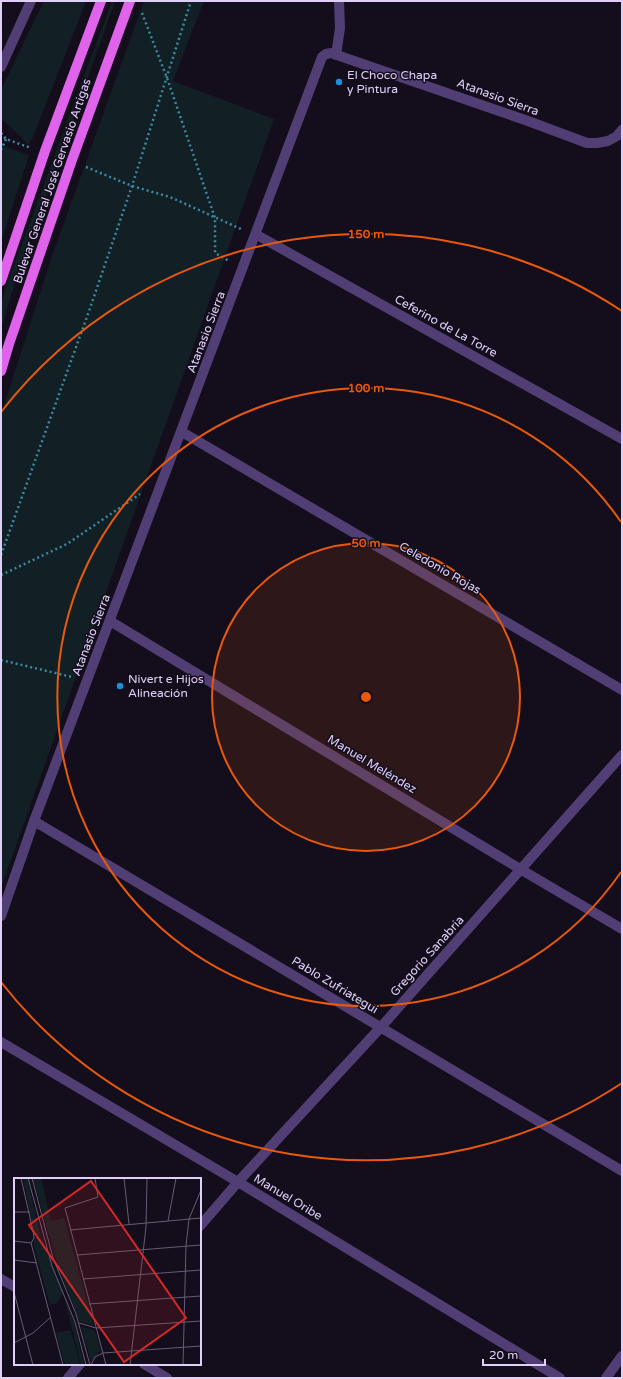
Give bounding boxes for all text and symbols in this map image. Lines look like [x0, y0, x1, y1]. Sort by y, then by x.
place label: El Choco Chapa y Pintura [347, 68, 437, 96]
street label: Bulevar General José Gervasio Artigas [10, 76, 94, 285]
street label: Atanasio Sierra [455, 76, 541, 118]
marker: El Choco Chapa y Pintura [334, 77, 344, 87]
text: 150 m [348, 227, 384, 241]
street label: Atanasio Sierra [184, 289, 228, 375]
street label: Ceferino de La Torre [392, 292, 500, 360]
text: 100 m [348, 381, 384, 395]
text: 50 m [351, 536, 381, 550]
street label: Celedonio Rojas [397, 539, 483, 597]
street label: Atanasio Sierra [69, 592, 113, 678]
place label: Nivert e Hijos Alineación [128, 672, 204, 700]
marker: Nivert e Hijos Alineación [115, 681, 125, 691]
centre of rings [359, 690, 373, 704]
street label: Manuel Meléndez [325, 732, 419, 796]
street label: Gregorio Sanabria [387, 913, 467, 999]
street label: Pablo Zufriategui [289, 954, 381, 1016]
street label: Manuel Oribe [251, 1171, 325, 1223]
inset map [14, 1178, 201, 1365]
scale bar [483, 1341, 545, 1367]
text: 20 m [489, 1348, 518, 1362]

